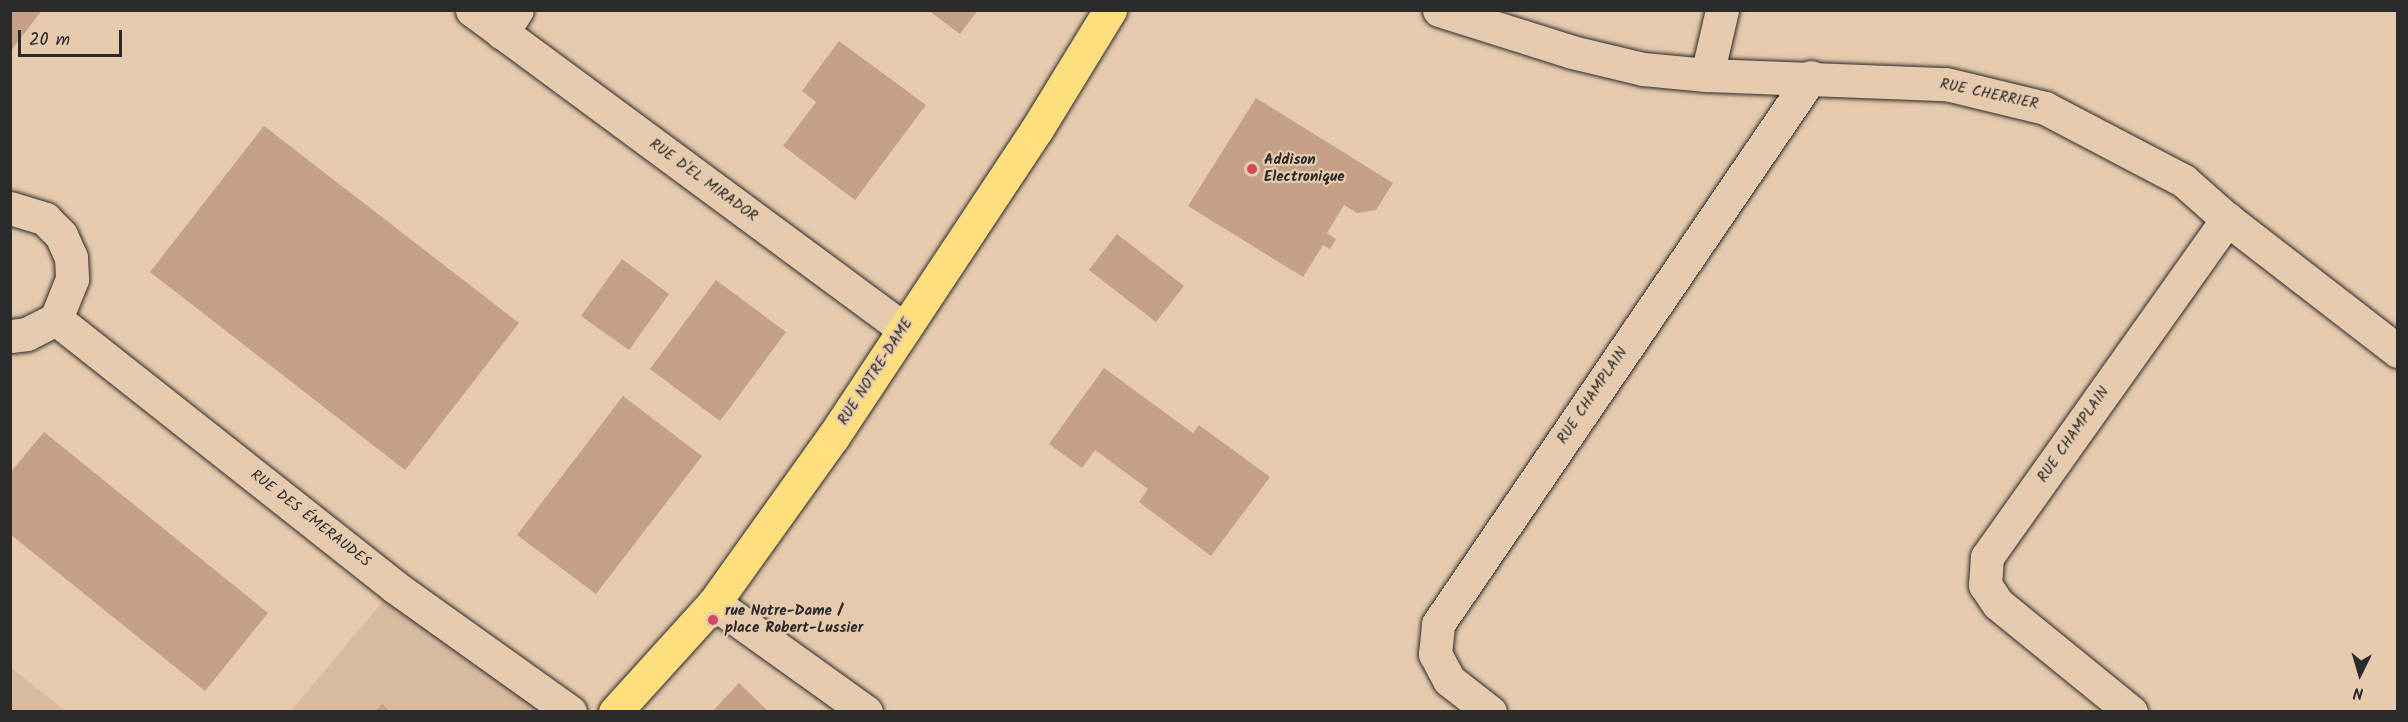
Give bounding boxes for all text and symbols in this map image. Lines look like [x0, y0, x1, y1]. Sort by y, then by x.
scale bar [21, 18, 124, 56]
text: 20 m [29, 26, 70, 55]
street label: RUE CHERRIER [1938, 76, 2040, 114]
street label: RUE D'EL MIRADOR [645, 136, 761, 226]
place label: Addison Electronique [1264, 151, 1345, 186]
marker: Addison Electronique [1245, 162, 1259, 176]
street label: RUE NOTRE-DAME [835, 315, 917, 429]
street label: RUE CHAMPLAIN [1554, 344, 1632, 448]
street label: RUE CHAMPLAIN [2034, 384, 2114, 486]
street label: RUE DES ÉMERAUDES [246, 466, 374, 572]
place label: rue Notre-Dame / place Robert-Lussier [725, 602, 863, 637]
marker: rue Notre-Dame / place Robert-Lussier [706, 613, 720, 627]
north arrow [2330, 644, 2390, 704]
text: N [2352, 680, 2365, 705]

